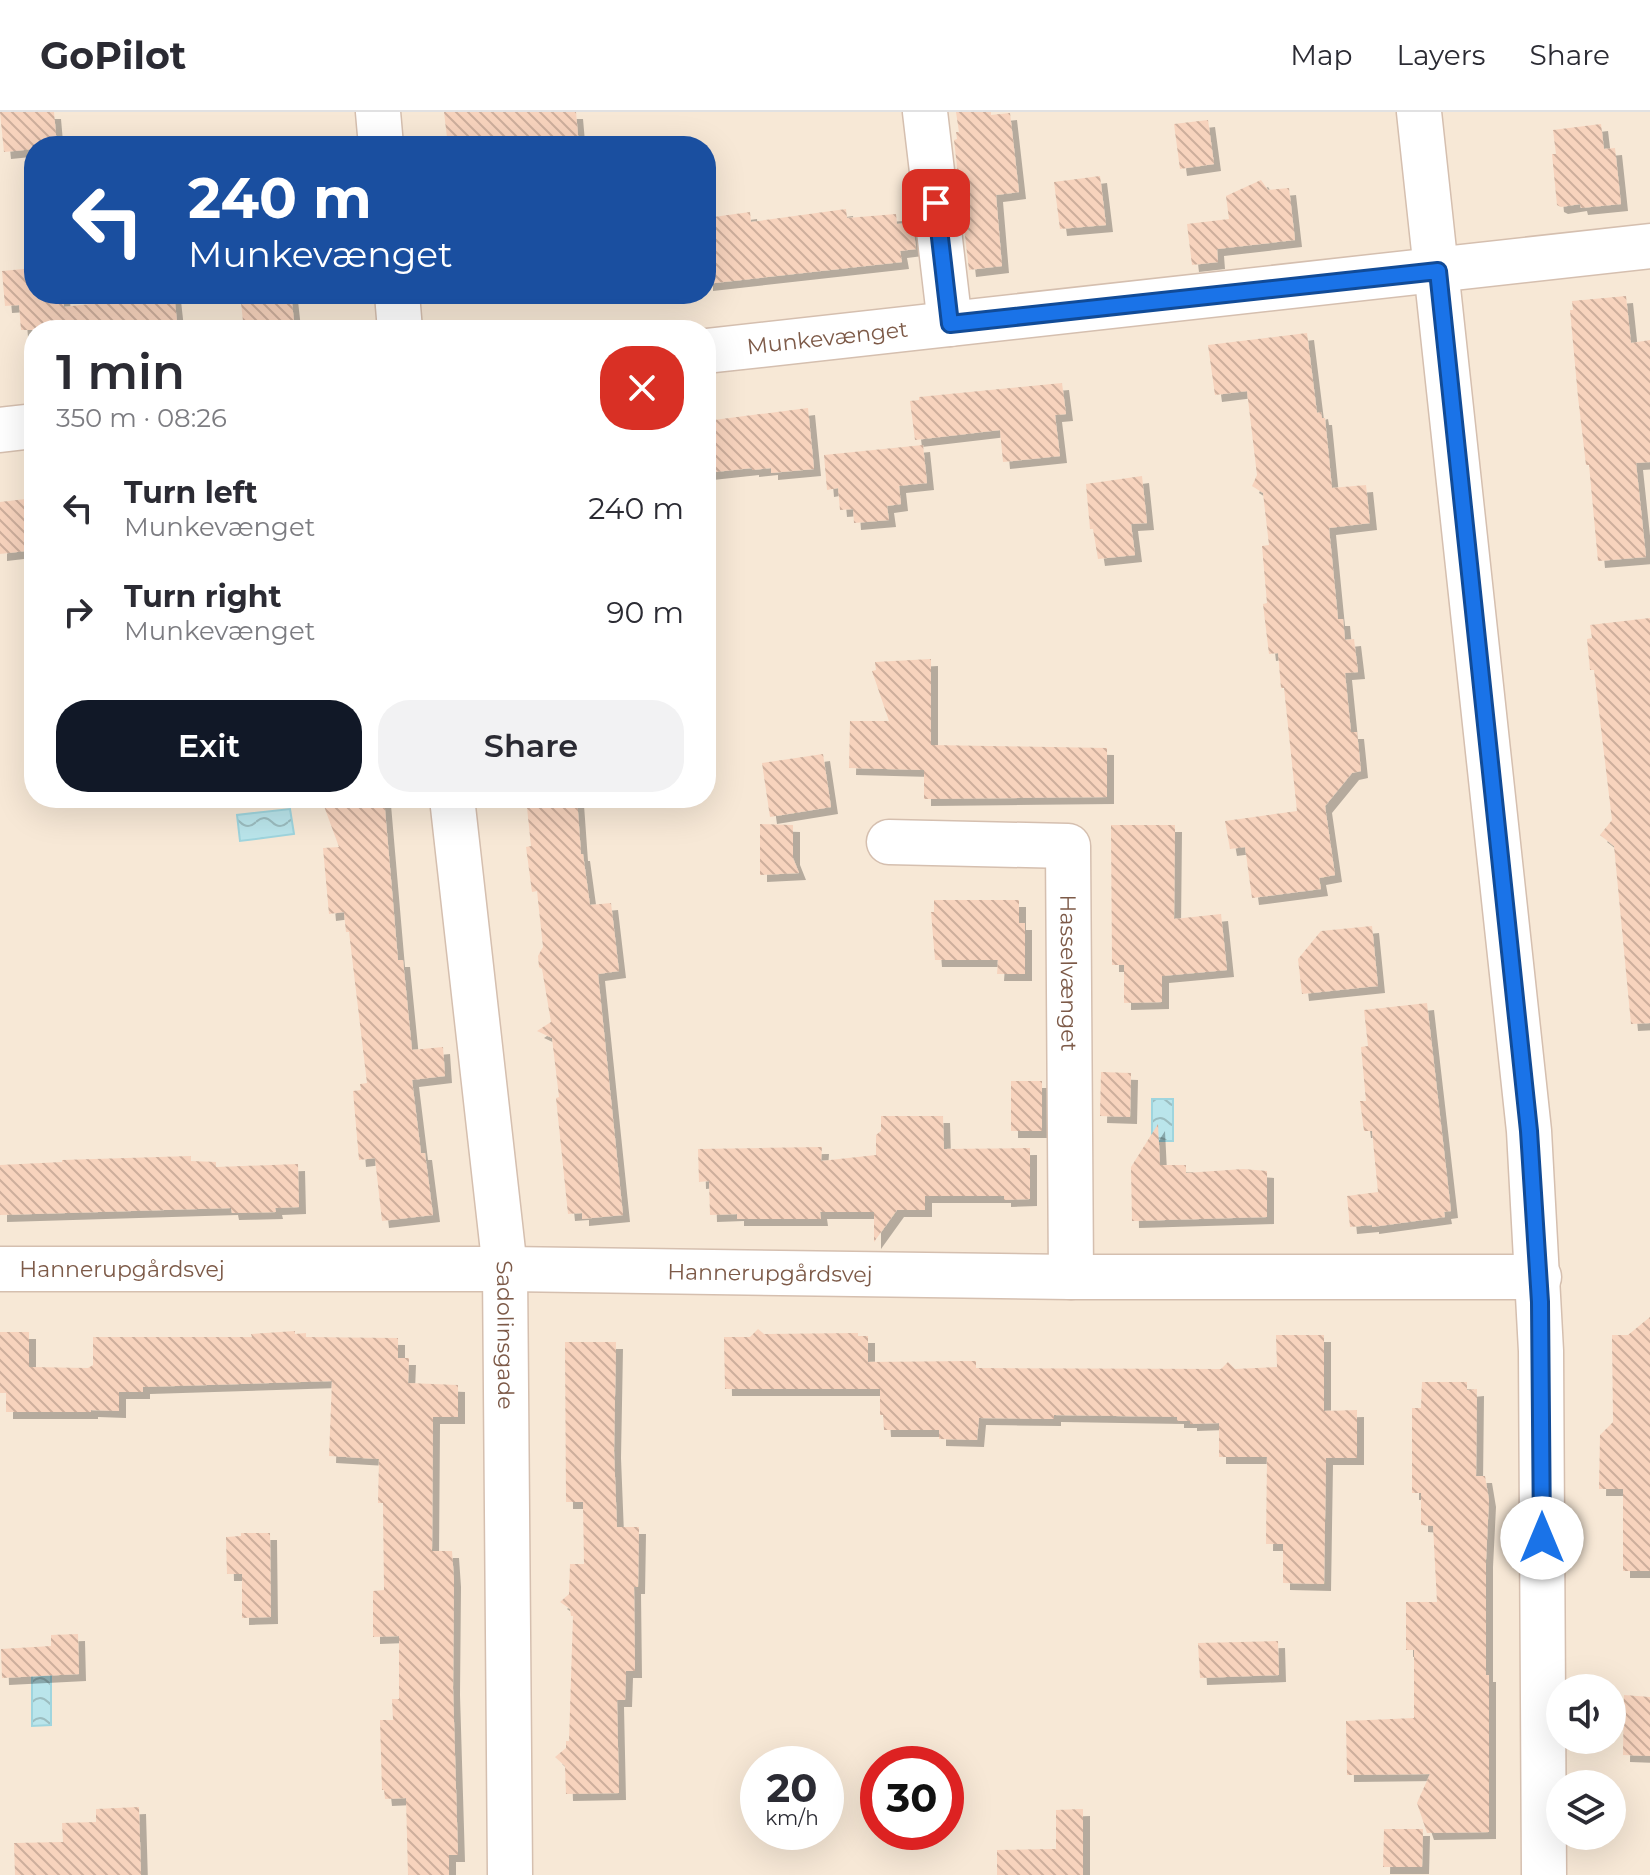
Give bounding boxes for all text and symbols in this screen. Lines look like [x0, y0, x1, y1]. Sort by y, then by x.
text: GoPilot [40, 32, 186, 79]
text: Map [1290, 38, 1353, 72]
text: Layers [1397, 38, 1486, 72]
text: Share [1530, 38, 1610, 72]
text: 240 m [188, 164, 372, 232]
icon: left [56, 168, 160, 272]
pin [902, 169, 970, 237]
icon: arrive [914, 181, 958, 225]
text: Munkevænget [188, 232, 453, 276]
street label: Munkevænget [745, 316, 909, 360]
text: 1 min [56, 343, 185, 401]
button: close [600, 346, 684, 430]
text: 350 m · 08:26 [56, 402, 227, 434]
text: Turn left [124, 474, 257, 511]
icon: left [56, 486, 100, 530]
text: 240 m [588, 490, 684, 527]
text: Munkevænget [124, 511, 315, 543]
text: Turn right [124, 578, 281, 615]
icon: right [56, 590, 100, 634]
text: 90 m [606, 594, 684, 631]
text: Munkevænget [124, 615, 315, 647]
button: Exit [56, 700, 362, 792]
button: Share [378, 700, 684, 792]
street label: Hasselvænget [1054, 894, 1082, 1052]
street label: Hannerupgårdsvej [19, 1256, 225, 1283]
street label: Hannerupgårdsvej [667, 1258, 873, 1288]
street label: Sadolinsgade [490, 1259, 519, 1410]
position arrow [1500, 1496, 1584, 1580]
map controls [1546, 1674, 1626, 1850]
button: sound [1546, 1674, 1626, 1754]
speed limit sign: 30 [860, 1746, 964, 1850]
text: 20 [767, 1763, 817, 1812]
button: layers [1546, 1770, 1626, 1850]
text: km/h [765, 1806, 819, 1830]

